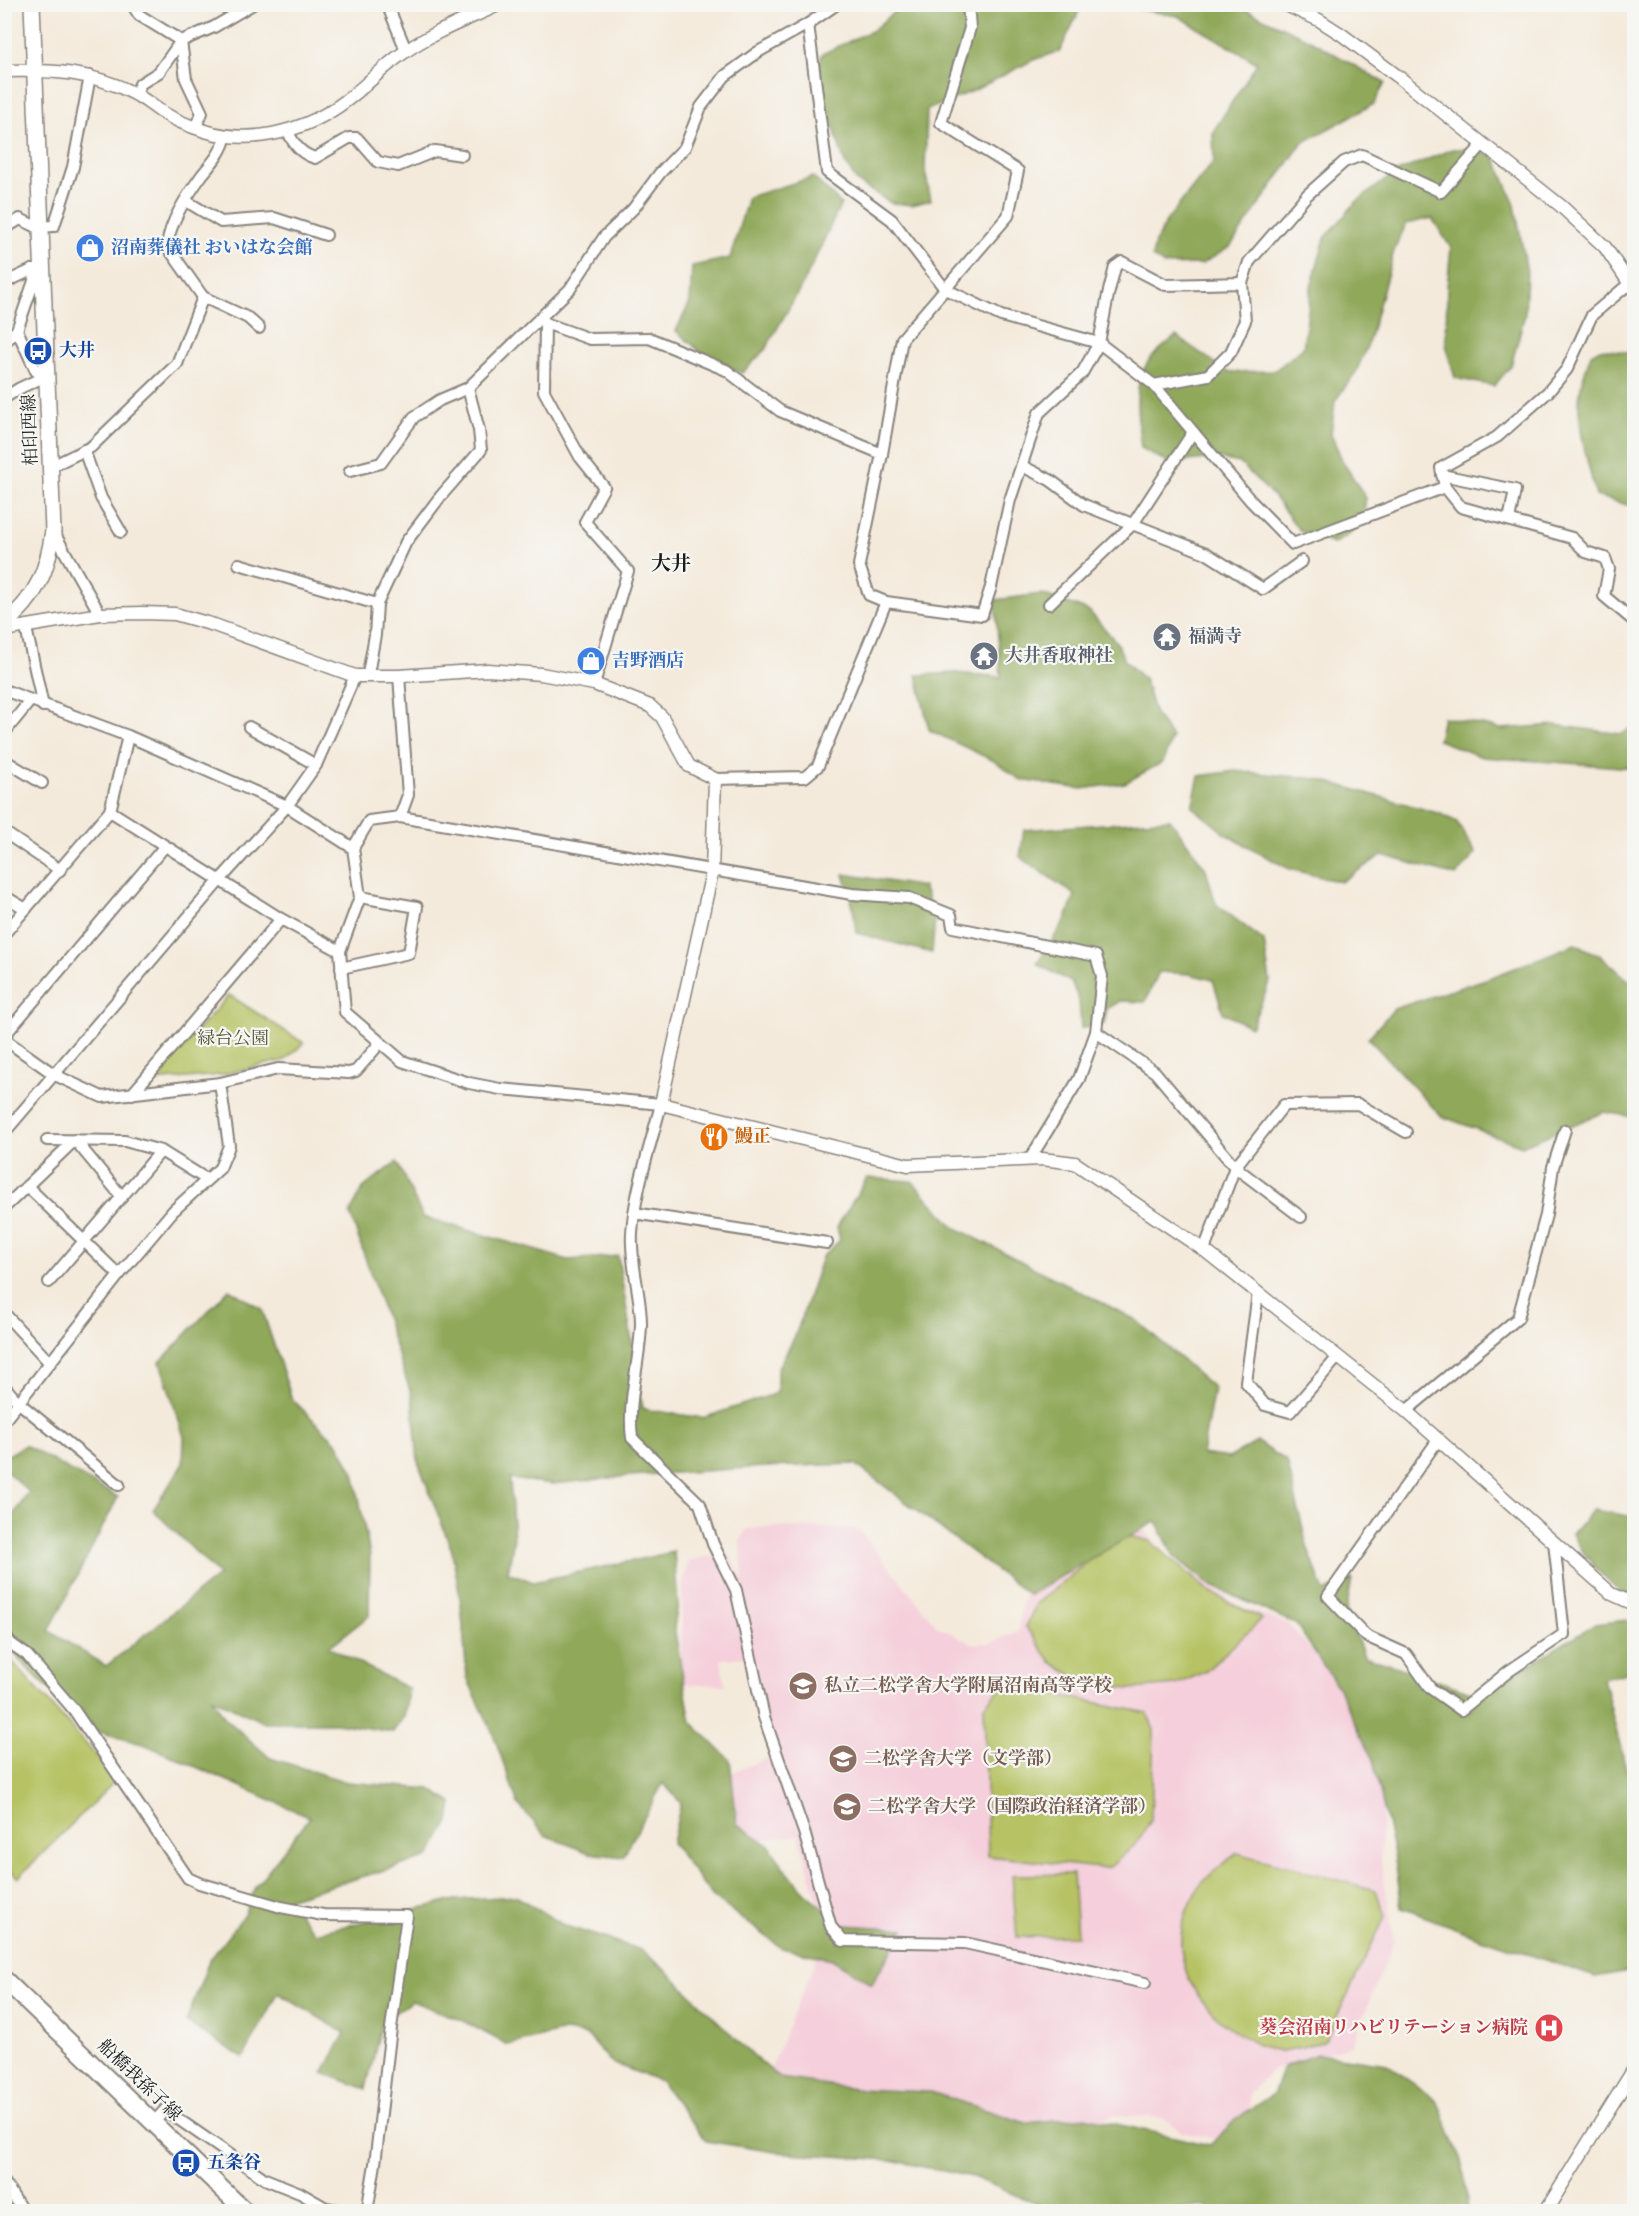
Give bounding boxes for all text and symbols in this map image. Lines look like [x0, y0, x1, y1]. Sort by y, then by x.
shop icon: 沼南葬儀社 おいはな会館 [74, 232, 106, 264]
place label: 沼南葬儀社 おいはな会館 [111, 236, 313, 261]
bus stop icon: 大井 [22, 335, 54, 367]
place label: 大井 [59, 339, 95, 364]
street label: 柏印西線 [17, 394, 45, 466]
district label: 大井 [651, 551, 691, 579]
temple icon: 福満寺 [1151, 621, 1183, 653]
place label: 福満寺 [1188, 625, 1242, 650]
temple icon: 大井香取神社 [968, 640, 1000, 672]
place label: 大井香取神社 [1005, 644, 1113, 669]
shop icon: 吉野酒店 [575, 645, 607, 677]
place label: 吉野酒店 [612, 649, 684, 674]
park label: 緑台公園 [197, 1027, 269, 1052]
restaurant icon: 鰻正 [698, 1121, 730, 1153]
place label: 鰻正 [735, 1125, 771, 1150]
school or university icon: 私立二松学舎大学附属沼南高等学校 [787, 1670, 819, 1702]
place label: 私立二松学舎大学附属沼南高等学校 [824, 1674, 1112, 1699]
school or university icon: 二松学舎大学（文学部） [827, 1743, 859, 1775]
place label: 二松学舎大学（文学部） [864, 1747, 1062, 1772]
school or university icon: 二松学舎大学（国際政治経済学部） [831, 1791, 863, 1823]
place label: 二松学舎大学（国際政治経済学部） [868, 1795, 1156, 1820]
hospital icon: 葵会沼南リハビリテーション病院 [1533, 2012, 1565, 2044]
place label: 葵会沼南リハビリテーション病院 [1260, 2016, 1528, 2041]
street label: 船橋我孫子線 [91, 2034, 187, 2128]
bus stop icon: 五条谷 [170, 2147, 202, 2179]
place label: 五条谷 [207, 2151, 261, 2176]

